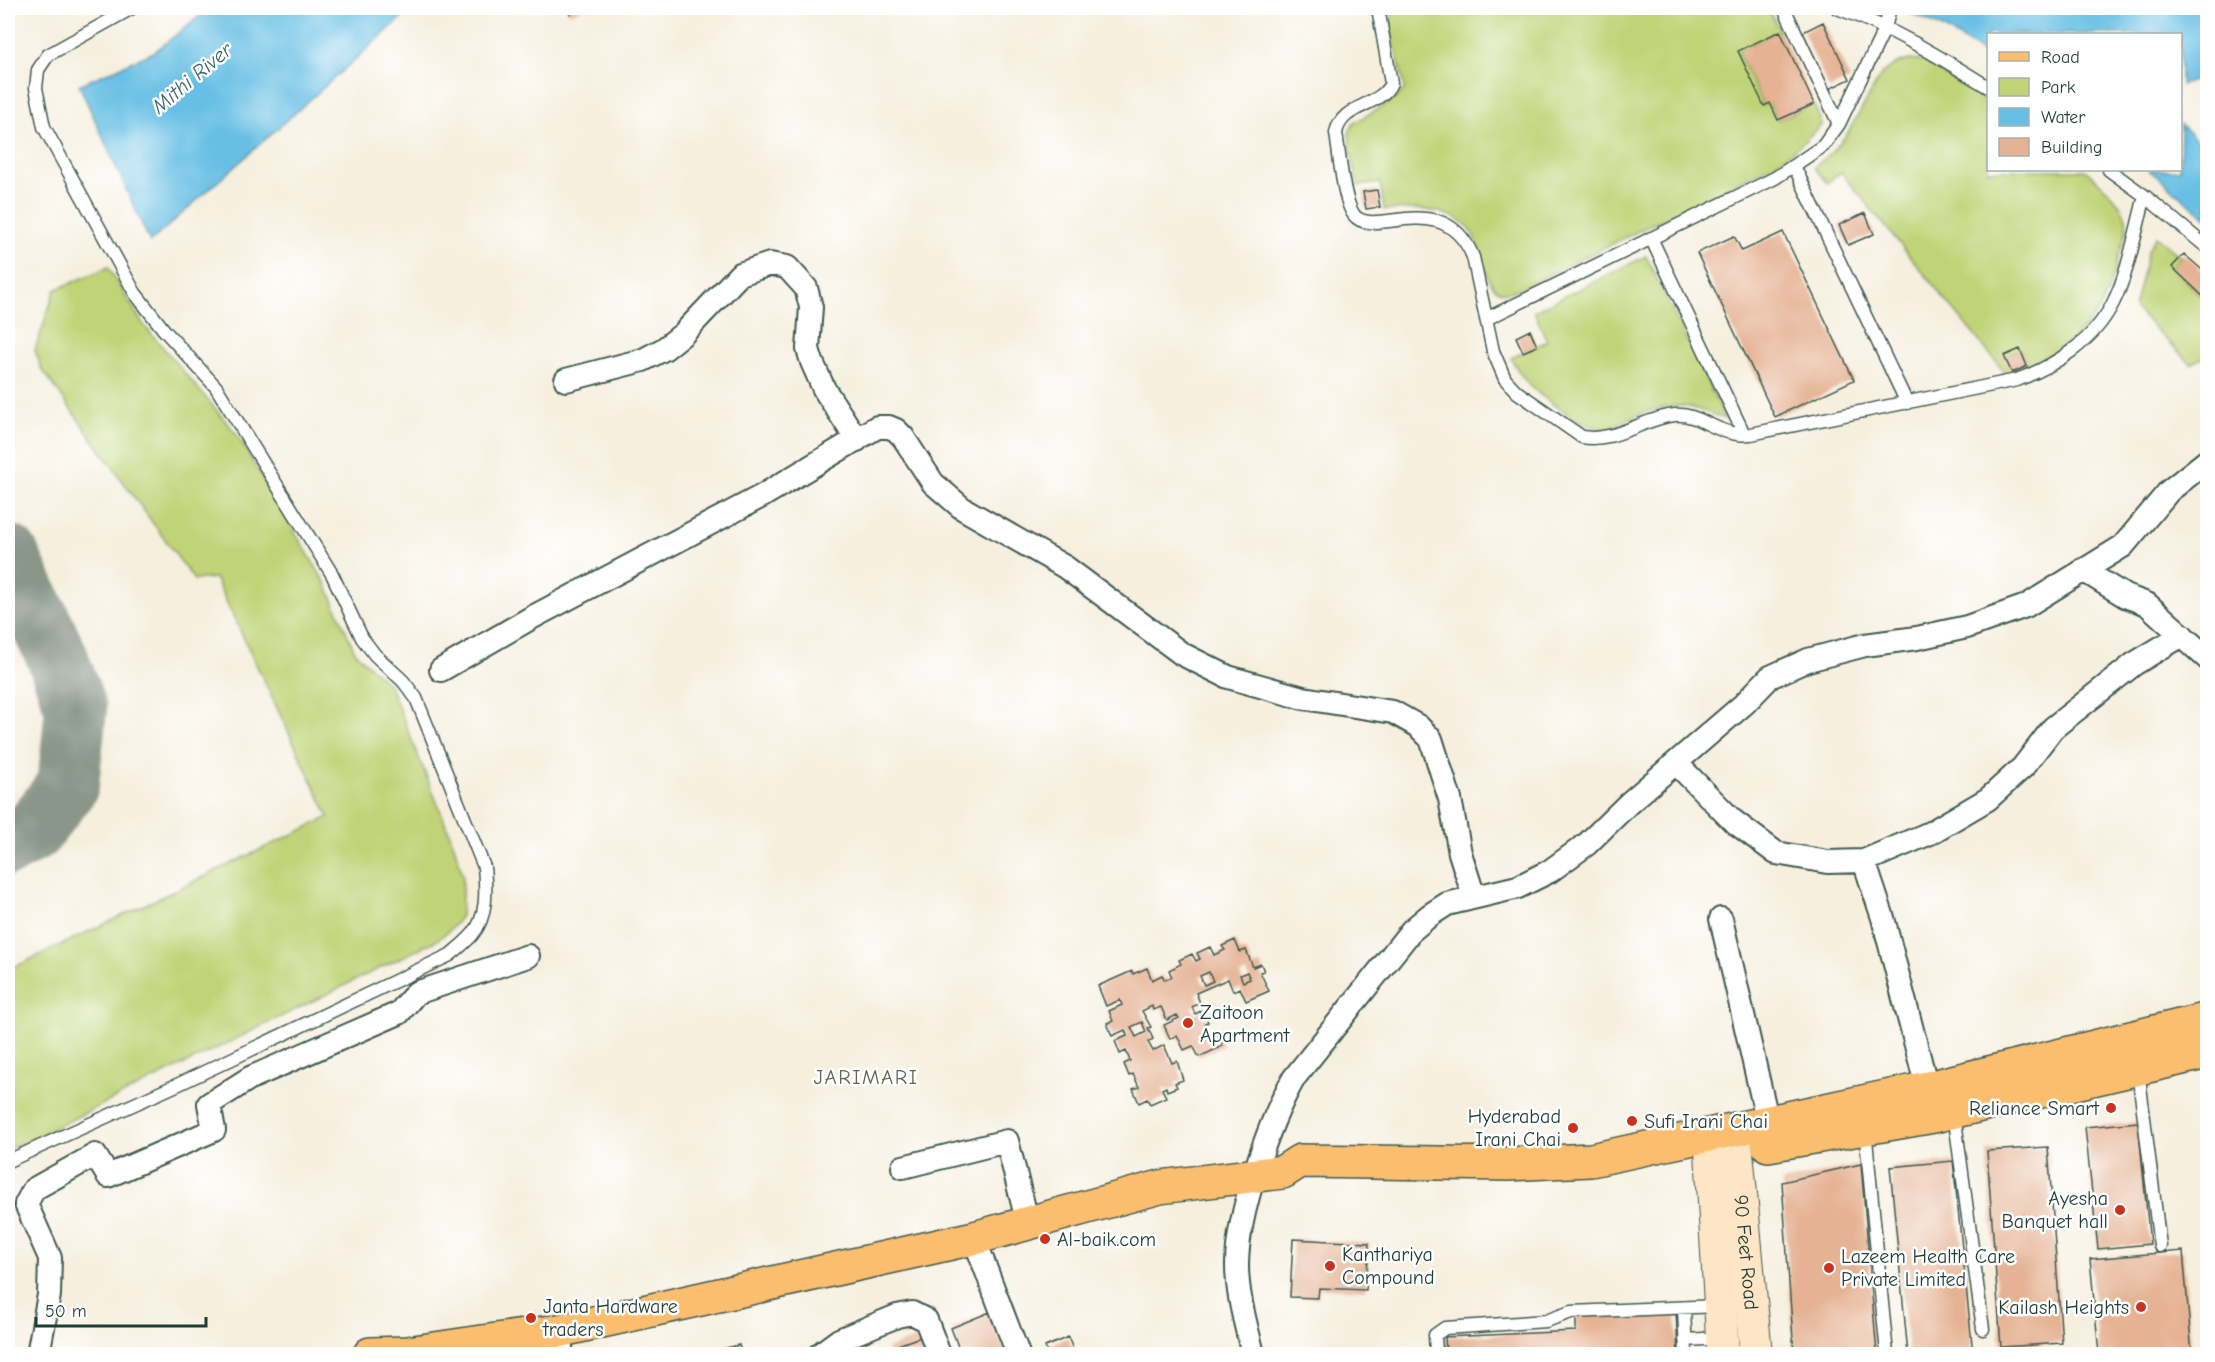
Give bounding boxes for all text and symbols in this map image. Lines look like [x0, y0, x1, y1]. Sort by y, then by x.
legend [1987, 33, 2182, 171]
water label: Mithi River [146, 37, 238, 119]
text: Road [2041, 47, 2080, 68]
text: Park [2041, 77, 2076, 98]
text: Water [2041, 107, 2086, 128]
text: Building [2041, 137, 2103, 158]
place label: Zaitoon Apartment [1200, 1001, 1291, 1047]
marker: Zaitoon Apartment [1181, 1016, 1195, 1030]
district label: JARIMARI [813, 1065, 919, 1089]
place label: Reliance Smart [1969, 1097, 2100, 1120]
marker: Reliance Smart [2104, 1101, 2118, 1115]
place label: Hyderabad Irani Chai [1468, 1105, 1561, 1151]
place label: Sufi Irani Chai [1644, 1110, 1768, 1133]
marker: Sufi Irani Chai [1625, 1114, 1639, 1128]
marker: Hyderabad Irani Chai [1566, 1121, 1580, 1135]
place label: Ayesha Banquet hall [2001, 1187, 2108, 1233]
street label: 90 Feet Road [1730, 1194, 1763, 1311]
marker: Ayesha Banquet hall [2113, 1203, 2127, 1217]
place label: Al-baik.com [1057, 1228, 1156, 1251]
marker: Al-baik.com [1038, 1232, 1052, 1246]
place label: Kanthariya Compound [1342, 1243, 1434, 1289]
place label: Lazeem Health Care Private Limited [1841, 1245, 2015, 1291]
marker: Kanthariya Compound [1323, 1259, 1337, 1273]
marker: Lazeem Health Care Private Limited [1822, 1261, 1836, 1275]
scale bar [36, 1290, 206, 1328]
place label: Janta Hardware traders [542, 1295, 678, 1341]
place label: Kailash Heights [1998, 1296, 2129, 1319]
marker: Kailash Heights [2134, 1300, 2148, 1314]
text: 50 m [45, 1301, 87, 1322]
marker: Janta Hardware traders [524, 1311, 538, 1325]

